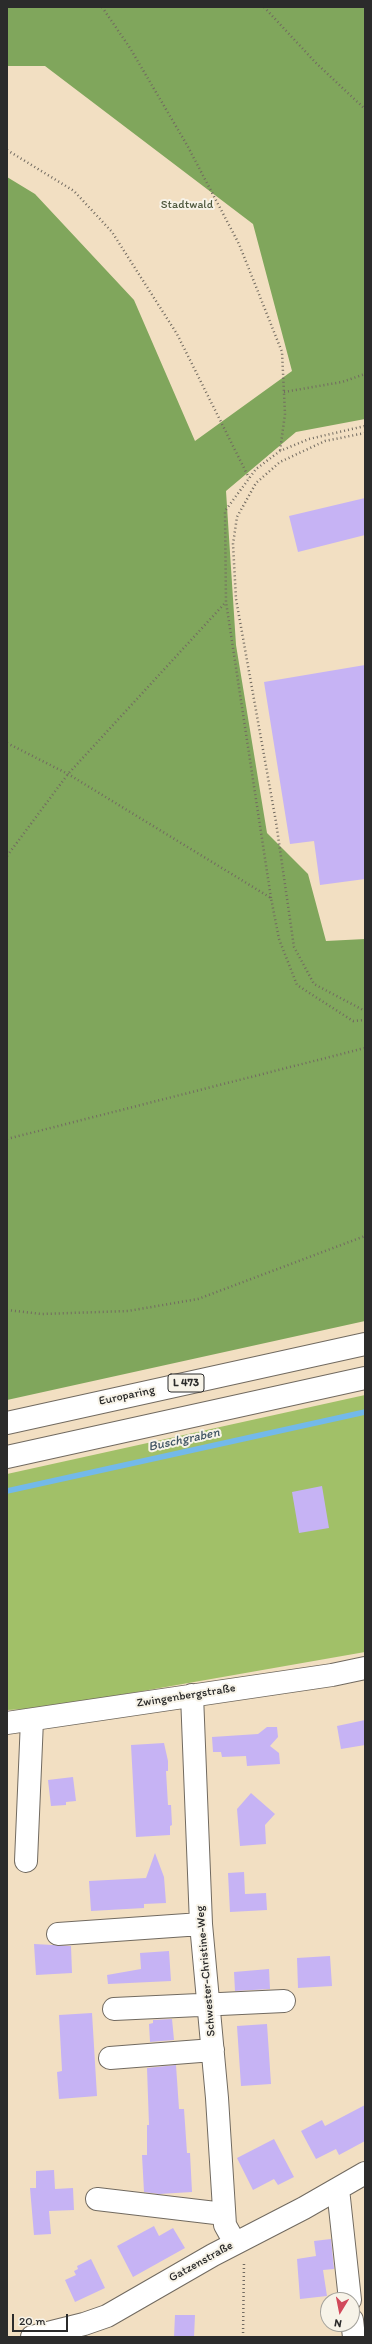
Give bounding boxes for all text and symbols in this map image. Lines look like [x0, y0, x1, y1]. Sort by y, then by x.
park label: Stadtwald [161, 198, 213, 212]
road number: L 473 [168, 1374, 204, 1392]
street label: Europaring [98, 1383, 156, 1409]
water label: Buschgraben [147, 1425, 221, 1455]
street label: Zwingenbergstraße [136, 1681, 236, 1711]
street label: Schwester-Christine-Weg [193, 1905, 219, 2037]
street label: Gatzenstraße [167, 2239, 235, 2285]
north arrow [320, 2292, 360, 2332]
scale bar [14, 2306, 70, 2332]
text: 20 m [19, 2314, 46, 2328]
text: N [333, 2316, 343, 2330]

